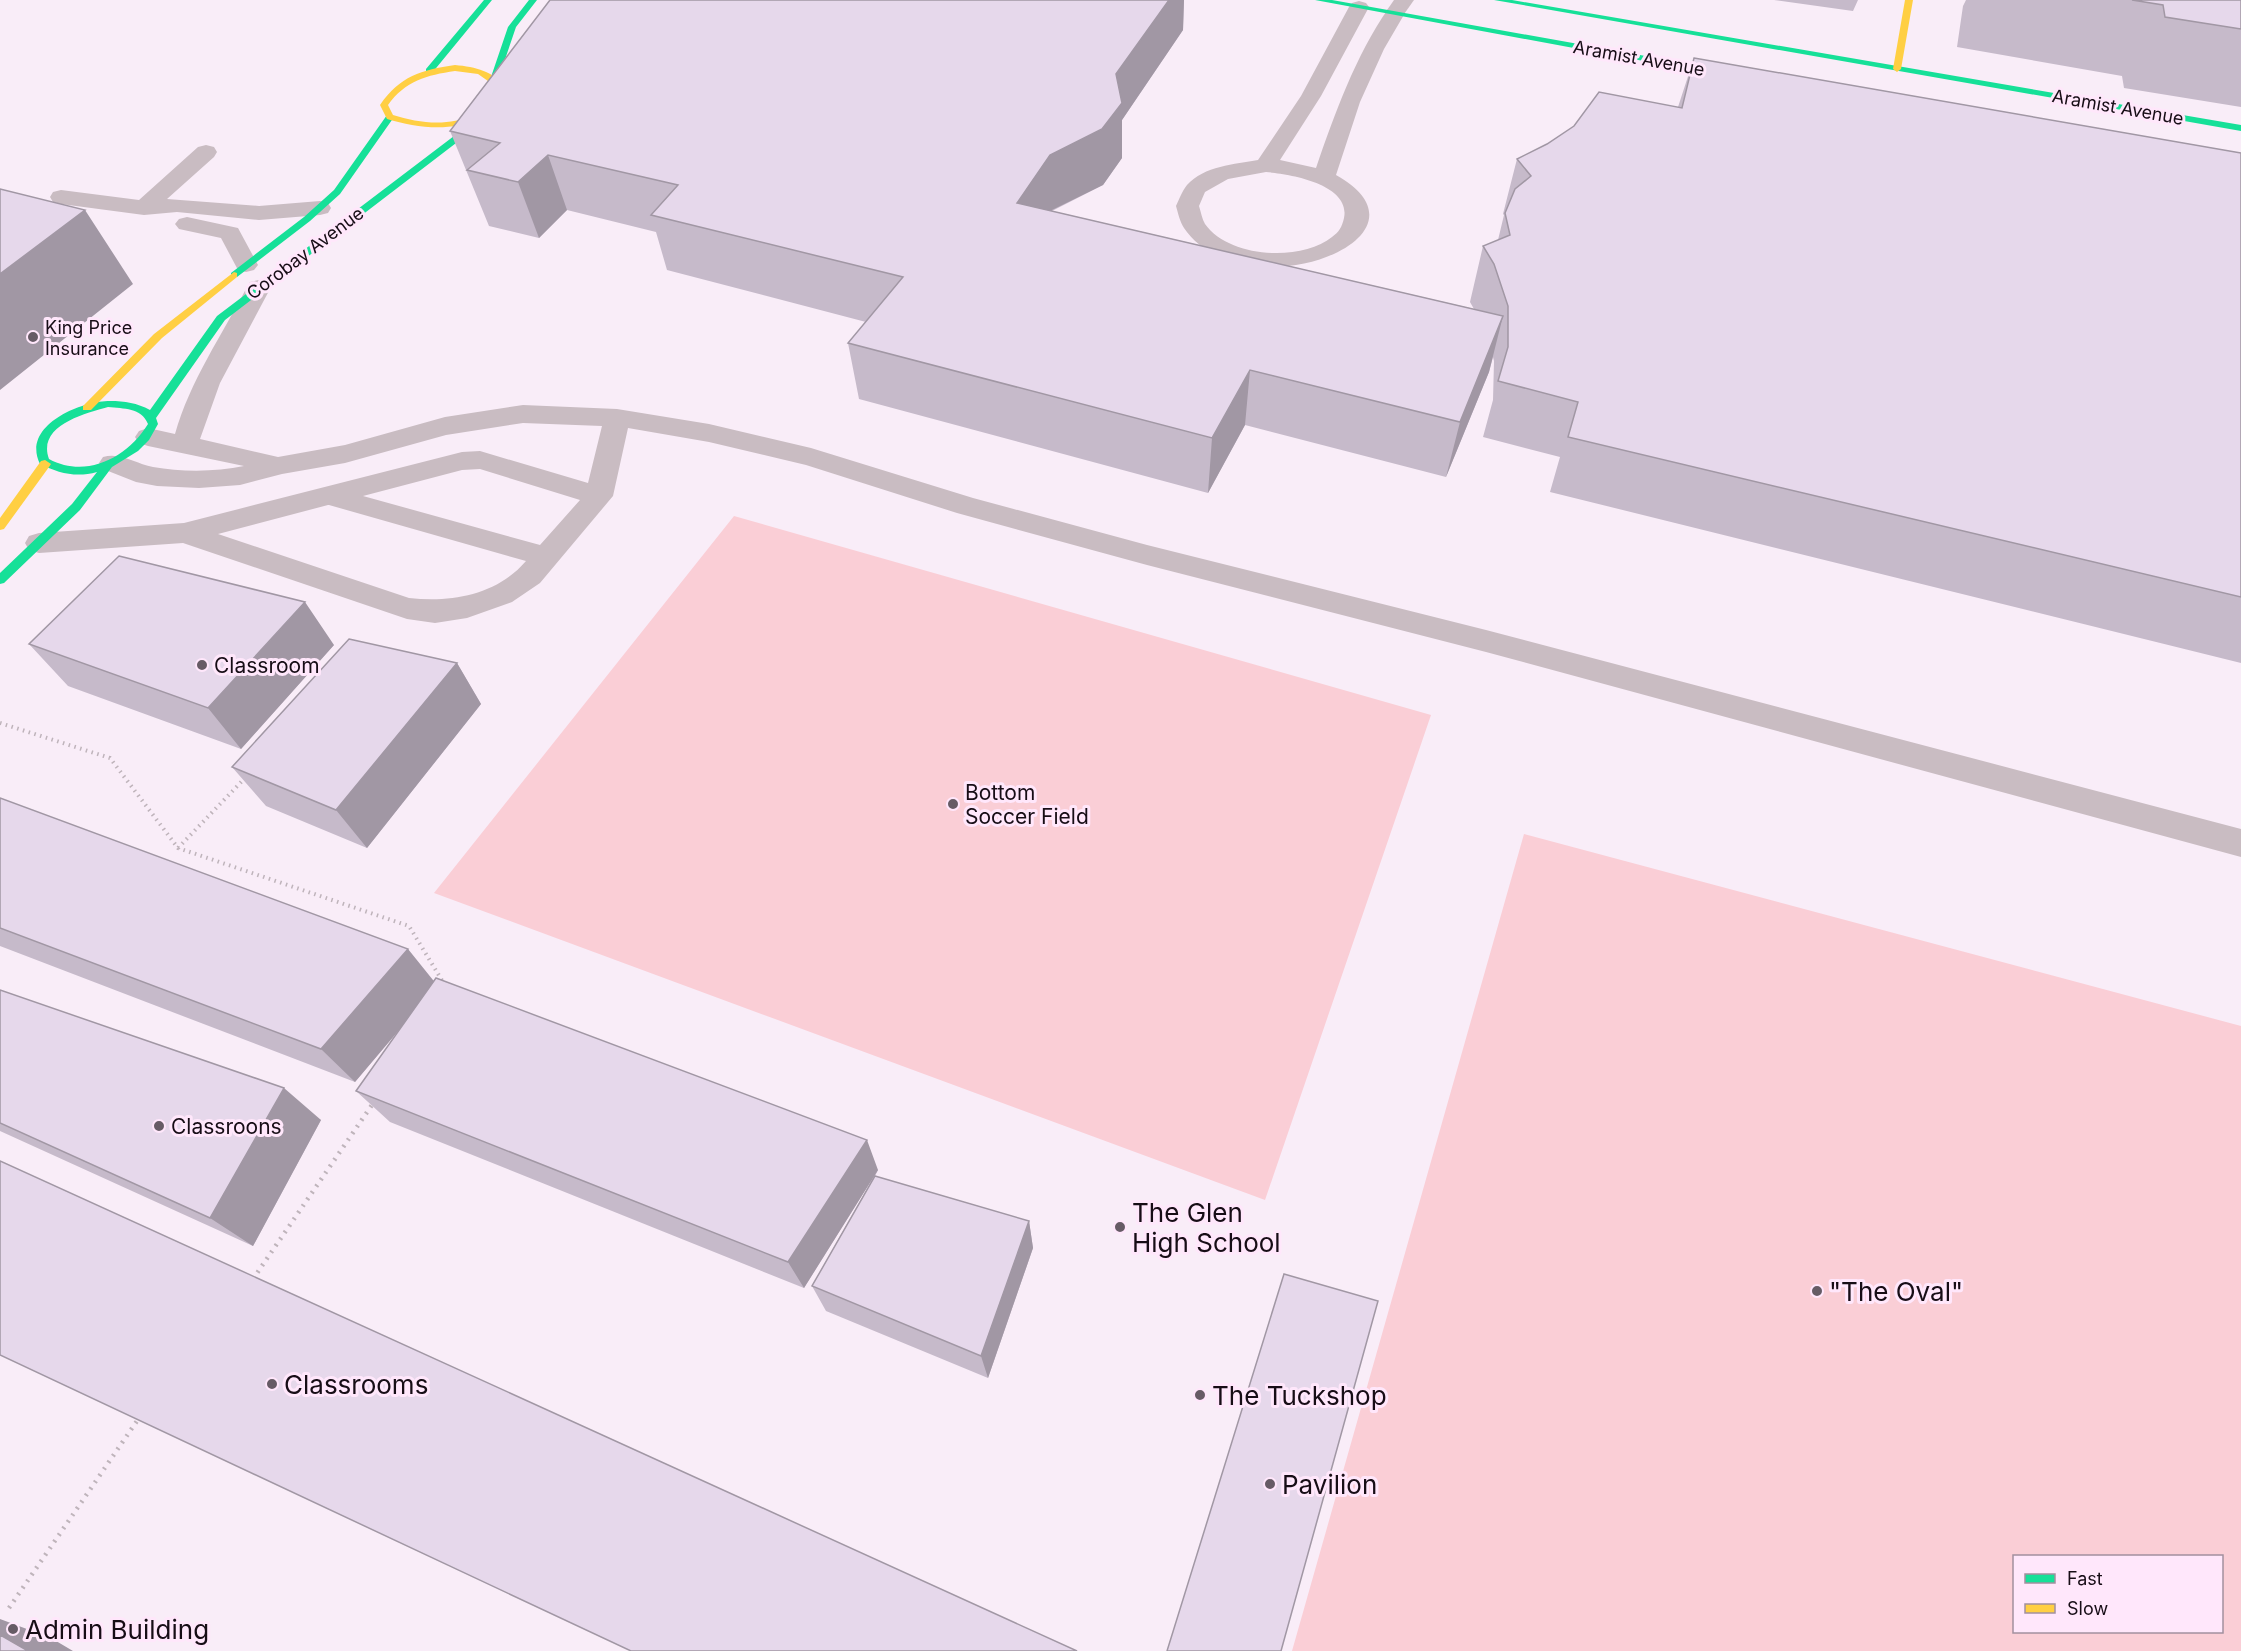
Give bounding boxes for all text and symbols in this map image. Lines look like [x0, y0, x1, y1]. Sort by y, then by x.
street label: Aramist Avenue [1572, 36, 1706, 80]
street label: Aramist Avenue [2051, 85, 2185, 129]
street label: Corobay Avenue [243, 202, 367, 304]
place label: King Price Insurance [45, 317, 132, 359]
marker: King Price Insurance [26, 330, 40, 344]
place label: Classroom [214, 653, 320, 678]
marker: Classroom [195, 658, 209, 672]
place label: Bottom Soccer Field [965, 780, 1089, 829]
marker: Bottom Soccer Field [946, 797, 960, 811]
place label: Classroons [171, 1114, 282, 1139]
marker: Classroons [152, 1119, 166, 1133]
place label: The Glen High School [1132, 1197, 1281, 1258]
marker: The Glen High School [1113, 1220, 1127, 1234]
place label: "The Oval" [1829, 1276, 1963, 1307]
marker: "The Oval" [1810, 1284, 1824, 1298]
place label: Classrooms [284, 1369, 428, 1400]
marker: Classrooms [265, 1377, 279, 1391]
place label: The Tuckshop [1212, 1380, 1387, 1411]
marker: The Tuckshop [1193, 1388, 1207, 1402]
place label: Pavilion [1282, 1469, 1377, 1500]
marker: Pavilion [1263, 1477, 1277, 1491]
legend [2013, 1555, 2223, 1633]
text: Fast [2067, 1568, 2103, 1589]
text: Slow [2067, 1598, 2108, 1619]
place label: Admin Building [25, 1614, 209, 1645]
marker: Admin Building [6, 1622, 20, 1636]

